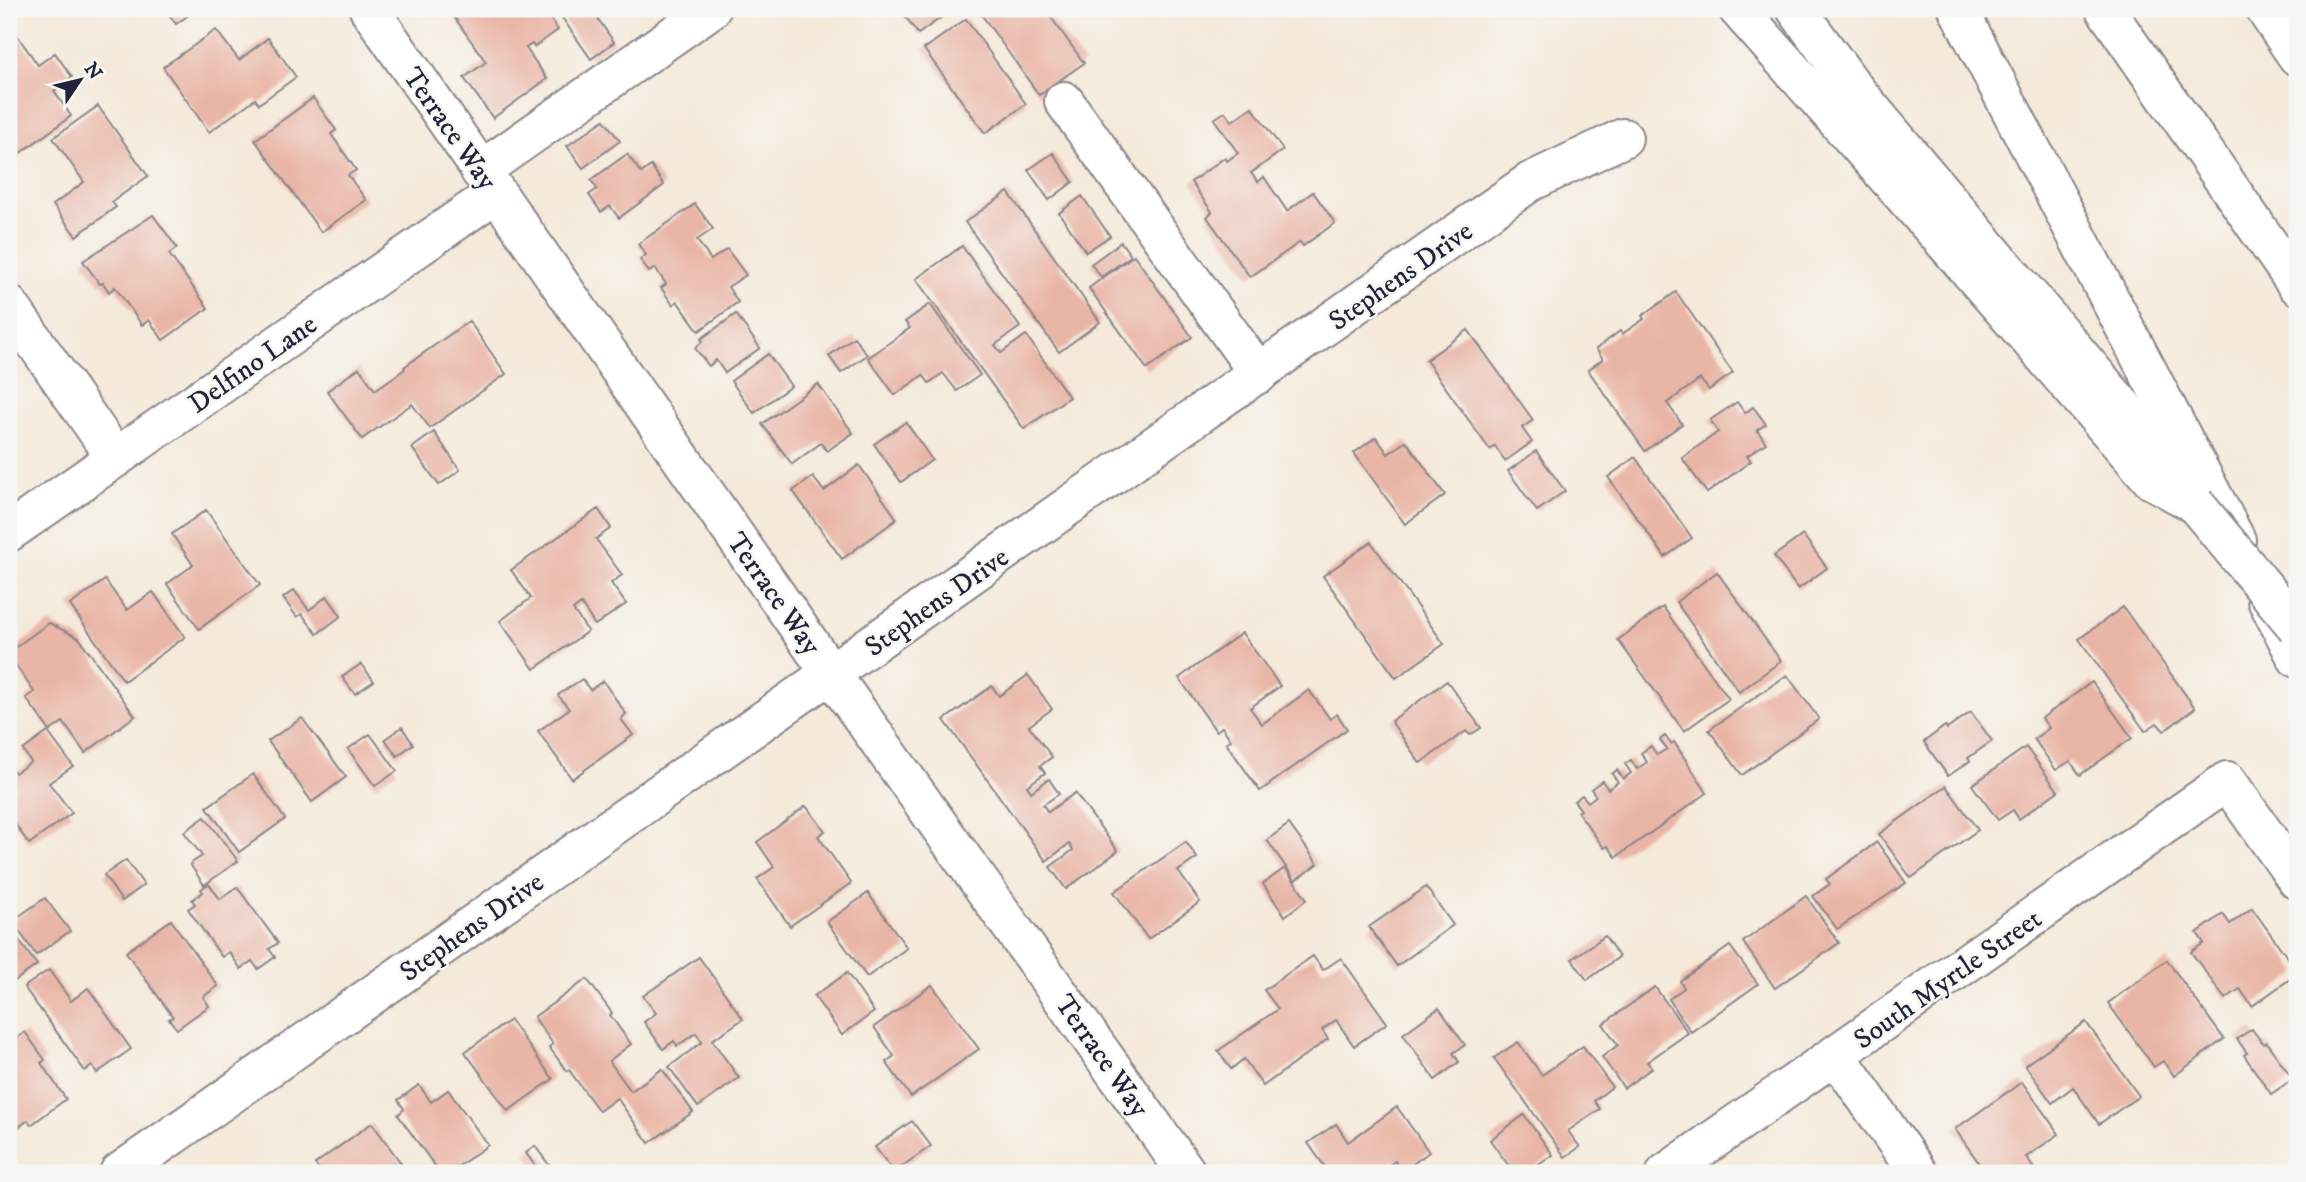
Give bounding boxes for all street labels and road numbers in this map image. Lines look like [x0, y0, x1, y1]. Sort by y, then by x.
street label: Terrace Way [395, 61, 505, 197]
street label: Stephens Drive [1322, 214, 1480, 339]
street label: Delfino Lane [182, 307, 324, 421]
street label: Terrace Way [719, 526, 829, 662]
street label: Stephens Drive [858, 540, 1016, 665]
street label: Stephens Drive [393, 865, 551, 990]
street label: South Myrtle Street [1847, 901, 2049, 1057]
street label: Terrace Way [1047, 988, 1157, 1124]

